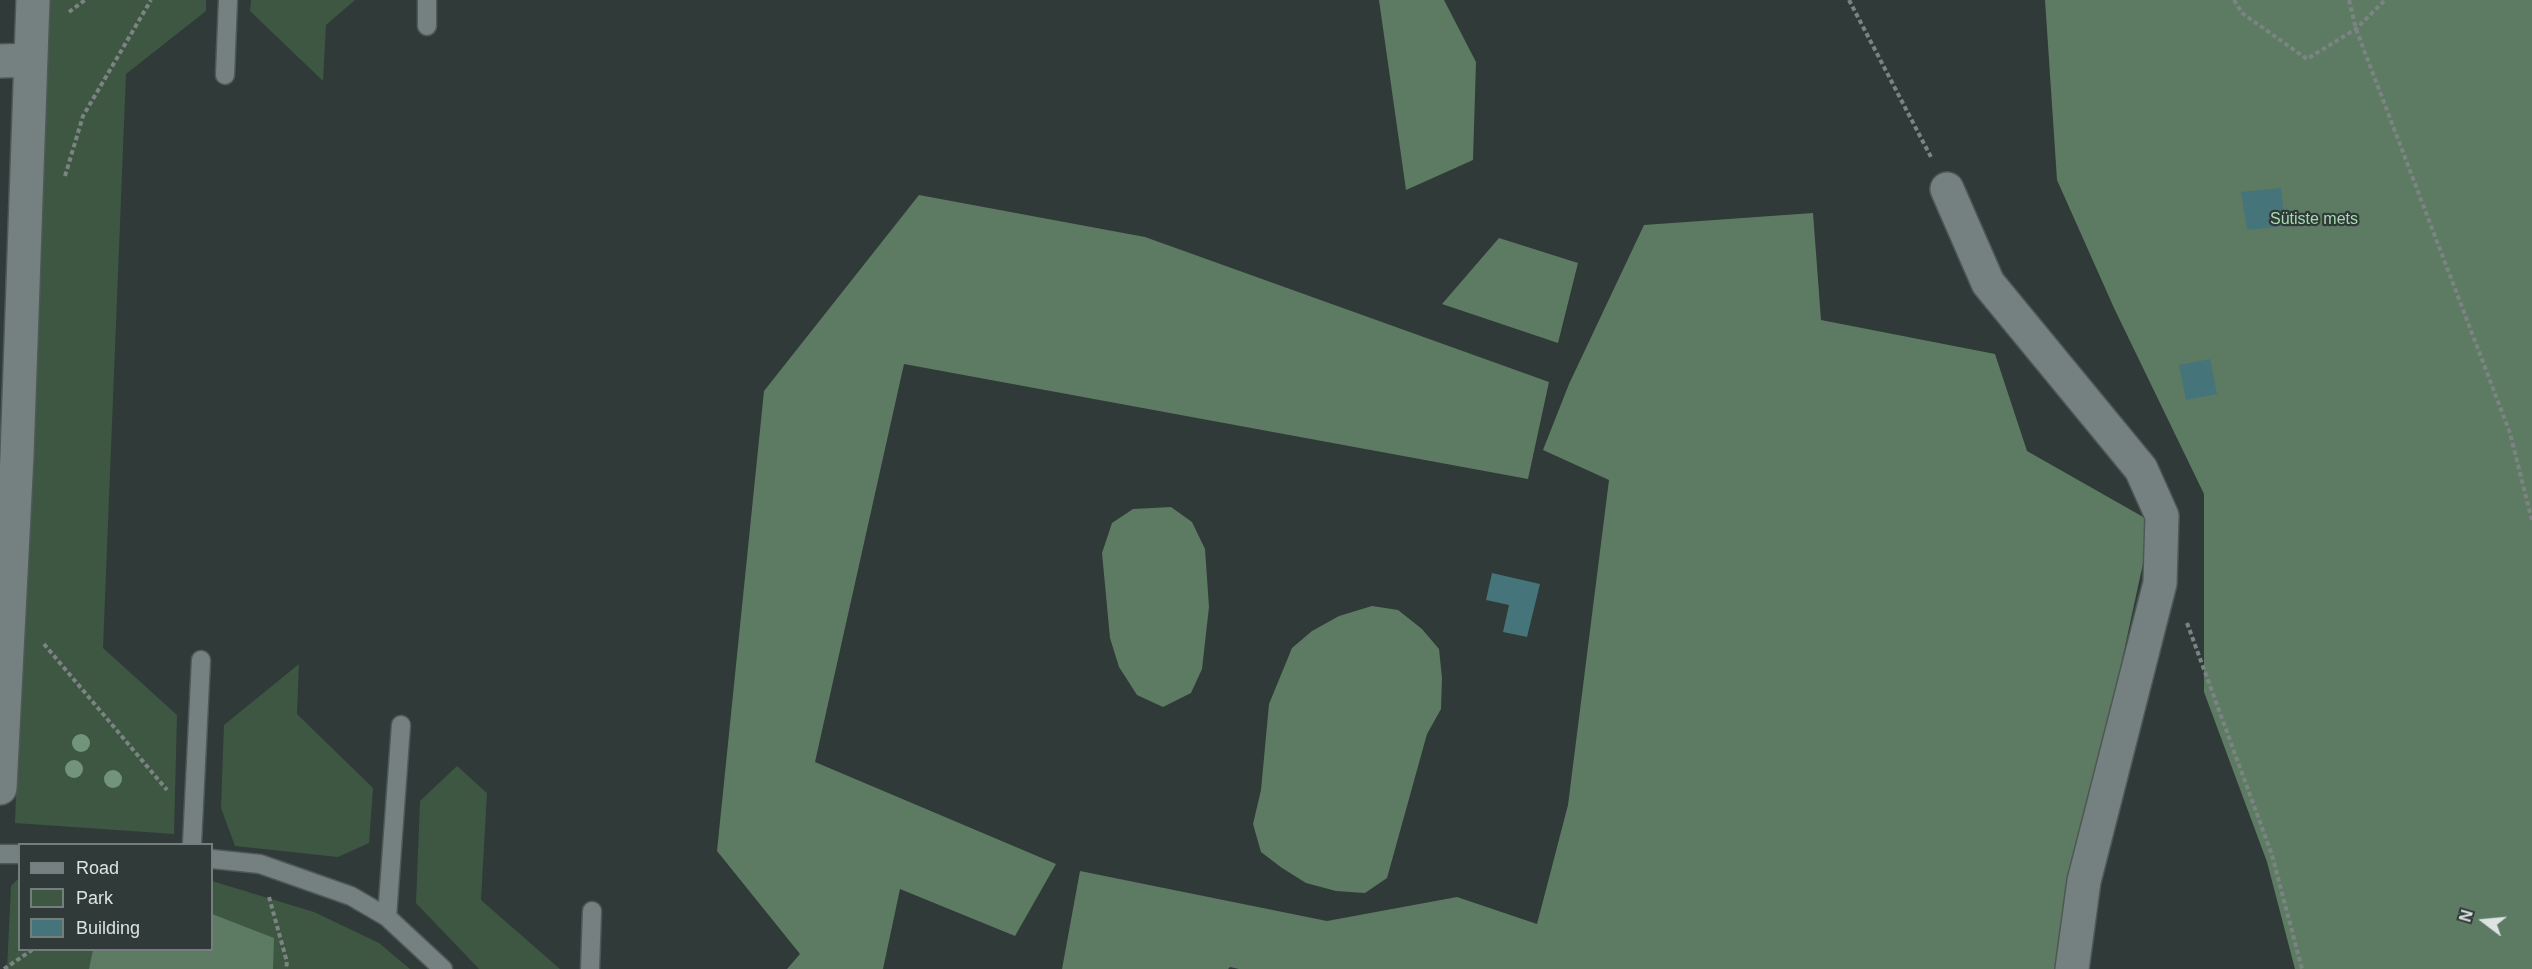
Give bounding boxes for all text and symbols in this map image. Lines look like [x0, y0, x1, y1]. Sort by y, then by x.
park label: Sütiste mets [2270, 210, 2358, 230]
legend [18, 843, 213, 951]
text: Road [76, 858, 119, 878]
text: Park [76, 888, 113, 908]
north arrow [2454, 891, 2514, 951]
text: N [2456, 908, 2476, 924]
text: Building [76, 918, 140, 938]

